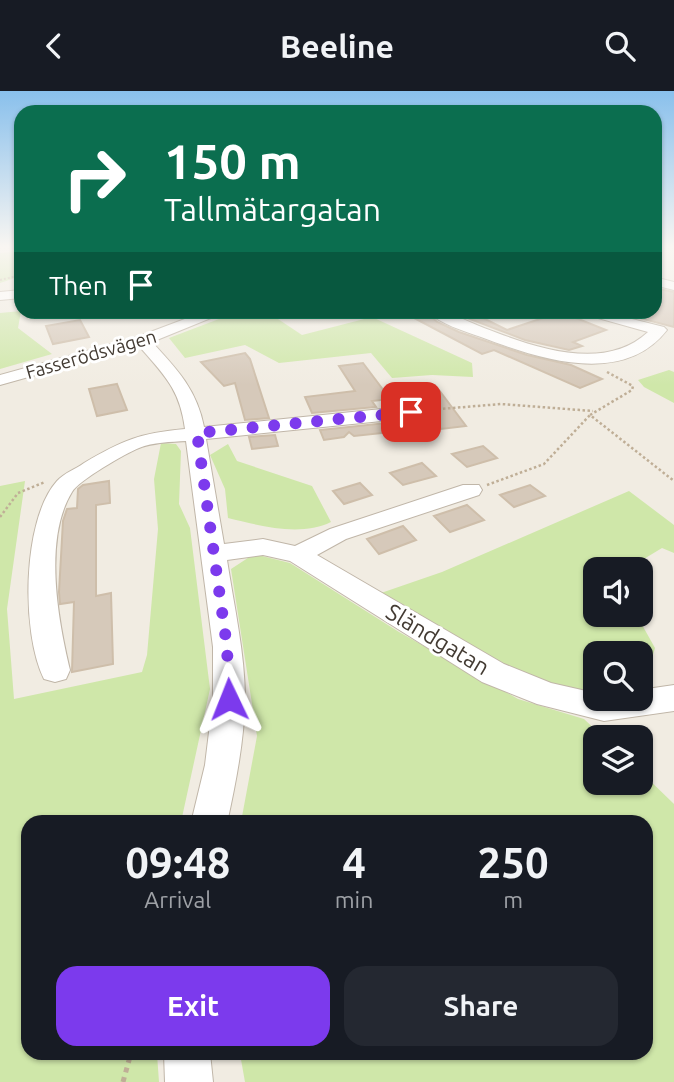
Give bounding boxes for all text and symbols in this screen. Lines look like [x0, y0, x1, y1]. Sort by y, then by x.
icon: back [35, 27, 73, 65]
icon: search [601, 27, 639, 65]
text: Beeline [280, 28, 394, 64]
icon: right [49, 133, 140, 224]
text: 150 m [164, 133, 301, 188]
text: Tallmätargatan [164, 191, 381, 227]
icon: arrive [122, 266, 160, 304]
text: Then [49, 271, 108, 300]
street label: Fasserödsvägen [23, 325, 159, 383]
pin [381, 382, 441, 442]
icon: arrive [392, 393, 430, 431]
map controls [583, 557, 653, 795]
button: sound [583, 557, 653, 627]
street label: Sländgatan [382, 599, 494, 679]
button: search [583, 641, 653, 711]
position arrow [192, 662, 266, 736]
button: layers [583, 725, 653, 795]
text: 09:48 [125, 839, 230, 886]
text: 4 [342, 839, 366, 886]
text: 250 [478, 839, 549, 886]
text: Arrival [144, 887, 211, 912]
text: min [335, 887, 373, 912]
text: m [503, 887, 523, 912]
button: Exit [56, 966, 330, 1046]
button: Share [344, 966, 618, 1046]

